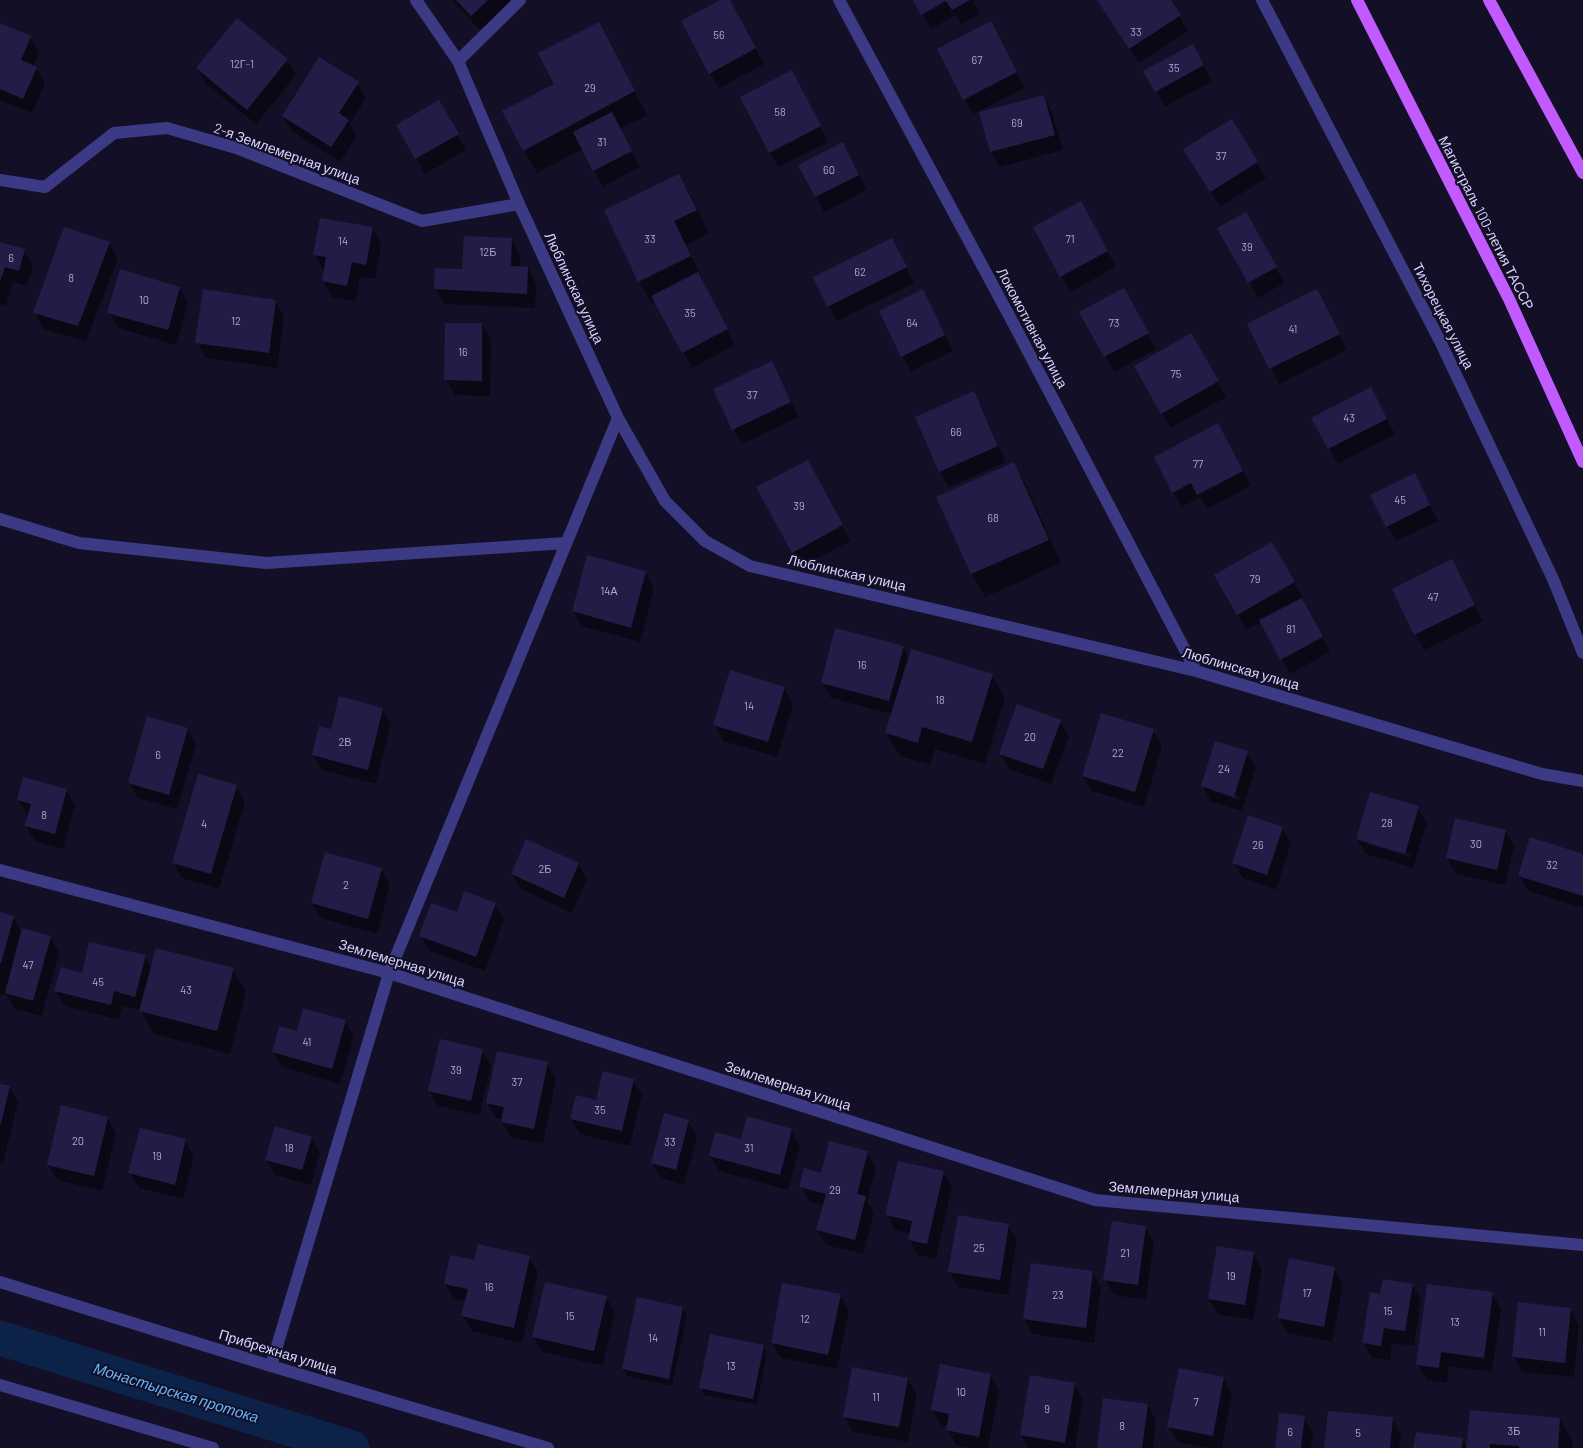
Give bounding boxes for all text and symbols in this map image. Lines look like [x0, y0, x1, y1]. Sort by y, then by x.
house number: 33 [1130, 25, 1142, 39]
house number: 56 [713, 28, 725, 42]
house number: 67 [972, 53, 982, 67]
house number: 12Г-1 [230, 57, 254, 71]
house number: 35 [1168, 61, 1180, 75]
house number: 29 [584, 81, 596, 95]
house number: 58 [774, 105, 786, 119]
house number: 69 [1011, 116, 1023, 130]
street label: 2-я Землемерная улица [211, 120, 363, 188]
street label: Магистраль 100-летия ТАССР [1435, 133, 1537, 313]
house number: 31 [597, 135, 607, 149]
house number: 37 [1216, 149, 1226, 163]
house number: 60 [823, 163, 835, 177]
street label: Люблинская улица [541, 230, 607, 346]
house number: 33 [644, 232, 656, 246]
house number: 71 [1065, 232, 1075, 246]
house number: 14 [338, 234, 348, 248]
house number: 39 [1241, 240, 1253, 254]
house number: 12Б [480, 245, 496, 259]
house number: 6 [8, 251, 14, 265]
street label: Тихорецкая улица [1409, 260, 1477, 372]
house number: 62 [854, 265, 866, 279]
street label: Локомотивная улица [993, 265, 1071, 391]
house number: 8 [68, 271, 74, 285]
house number: 10 [139, 293, 149, 307]
house number: 35 [684, 306, 696, 320]
house number: 12 [231, 314, 241, 328]
house number: 64 [906, 316, 918, 330]
house number: 73 [1109, 316, 1119, 330]
house number: 41 [1289, 322, 1297, 336]
house number: 16 [458, 345, 468, 359]
house number: 75 [1171, 367, 1181, 381]
house number: 37 [747, 388, 757, 402]
house number: 43 [1343, 411, 1355, 425]
house number: 66 [950, 425, 962, 439]
house number: 77 [1193, 457, 1203, 471]
house number: 45 [1394, 493, 1406, 507]
house number: 39 [793, 499, 805, 513]
house number: 68 [987, 511, 999, 525]
street label: Люблинская улица [786, 551, 908, 595]
house number: 79 [1250, 572, 1260, 586]
house number: 14А [600, 584, 618, 598]
house number: 47 [1428, 590, 1438, 604]
house number: 81 [1286, 622, 1296, 636]
street label: Люблинская улица [1181, 644, 1301, 694]
house number: 16 [857, 658, 867, 672]
house number: 18 [935, 693, 945, 707]
house number: 14 [744, 699, 754, 713]
house number: 20 [1024, 730, 1036, 744]
house number: 2В [338, 735, 352, 749]
house number: 22 [1112, 746, 1124, 760]
house number: 6 [155, 748, 161, 762]
house number: 24 [1218, 762, 1230, 776]
house number: 8 [41, 808, 47, 822]
house number: 28 [1381, 816, 1393, 830]
house number: 4 [201, 817, 207, 831]
house number: 30 [1470, 837, 1482, 851]
house number: 26 [1252, 838, 1264, 852]
house number: 32 [1546, 858, 1558, 872]
house number: 2Б [538, 862, 552, 876]
house number: 2 [343, 878, 349, 892]
street label: Землемерная улица [337, 936, 467, 990]
house number: 47 [23, 958, 33, 972]
house number: 45 [92, 975, 104, 989]
house number: 43 [180, 983, 192, 997]
house number: 41 [303, 1035, 311, 1049]
street label: Землемерная улица [723, 1058, 853, 1114]
house number: 39 [450, 1063, 462, 1077]
house number: 37 [512, 1075, 522, 1089]
house number: 35 [594, 1103, 606, 1117]
house number: 20 [72, 1134, 84, 1148]
house number: 33 [664, 1135, 676, 1149]
house number: 18 [284, 1141, 294, 1155]
house number: 31 [744, 1141, 754, 1155]
house number: 19 [152, 1149, 162, 1163]
street label: Землемерная улица [1108, 1178, 1240, 1206]
house number: 29 [829, 1183, 841, 1197]
house number: 25 [973, 1241, 985, 1255]
house number: 21 [1120, 1246, 1130, 1260]
house number: 19 [1226, 1269, 1236, 1283]
house number: 16 [484, 1280, 494, 1294]
house number: 17 [1302, 1286, 1312, 1300]
house number: 23 [1052, 1288, 1064, 1302]
house number: 15 [1383, 1304, 1393, 1318]
house number: 15 [565, 1309, 575, 1323]
house number: 12 [800, 1312, 810, 1326]
house number: 13 [1450, 1315, 1460, 1329]
house number: 11 [1538, 1325, 1546, 1339]
street label: Прибрежная улица [217, 1326, 339, 1378]
house number: 14 [648, 1331, 658, 1345]
water label: Монастырская протока [91, 1359, 261, 1427]
house number: 13 [726, 1359, 736, 1373]
house number: 10 [956, 1385, 966, 1399]
house number: 11 [872, 1390, 880, 1404]
house number: 7 [1193, 1395, 1199, 1409]
house number: 9 [1044, 1402, 1050, 1416]
house number: 8 [1119, 1419, 1125, 1433]
house number: 3Б [1508, 1424, 1520, 1438]
house number: 6 [1287, 1425, 1293, 1439]
house number: 5 [1355, 1426, 1361, 1440]

